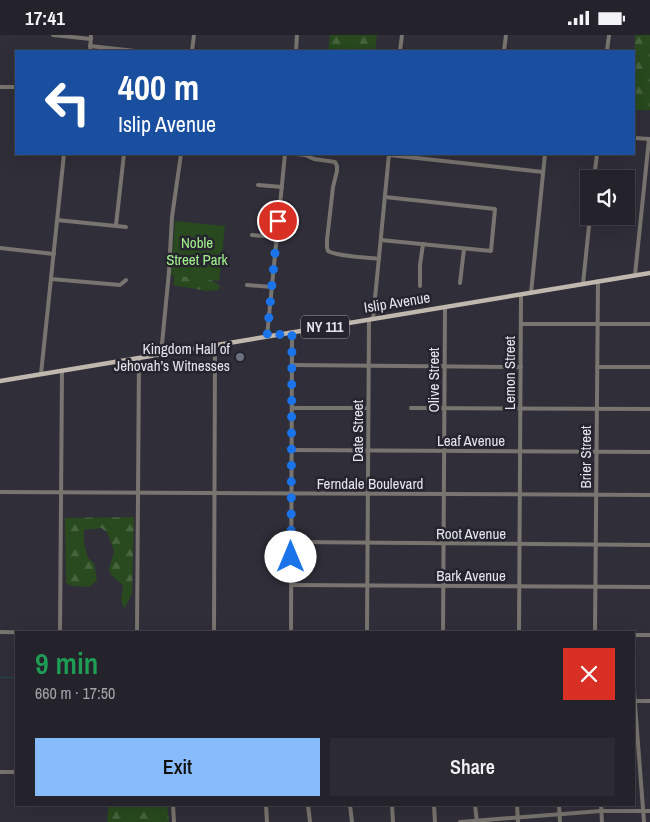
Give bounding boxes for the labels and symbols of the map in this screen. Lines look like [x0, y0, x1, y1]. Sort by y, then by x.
pin [257, 200, 299, 242]
park label: Noble Street Park [166, 232, 229, 270]
street label: Islip Avenue [362, 286, 432, 318]
road number: NY 111 [301, 315, 349, 339]
street label: Lemon Street [499, 336, 520, 410]
place label: Kingdom Hall of Jehovah’s Witnesses [114, 338, 231, 376]
street label: Olive Street [423, 347, 444, 412]
marker: Kingdom Hall of Jehovah’s Witnesses [234, 351, 246, 363]
street label: Date Street [347, 399, 368, 462]
street label: Brier Street [575, 425, 596, 488]
street label: Leaf Avenue [437, 430, 505, 451]
street label: Ferndale Boulevard [317, 473, 423, 494]
street label: Root Avenue [436, 523, 506, 544]
position arrow [264, 530, 316, 582]
street label: Bark Avenue [436, 565, 506, 586]

